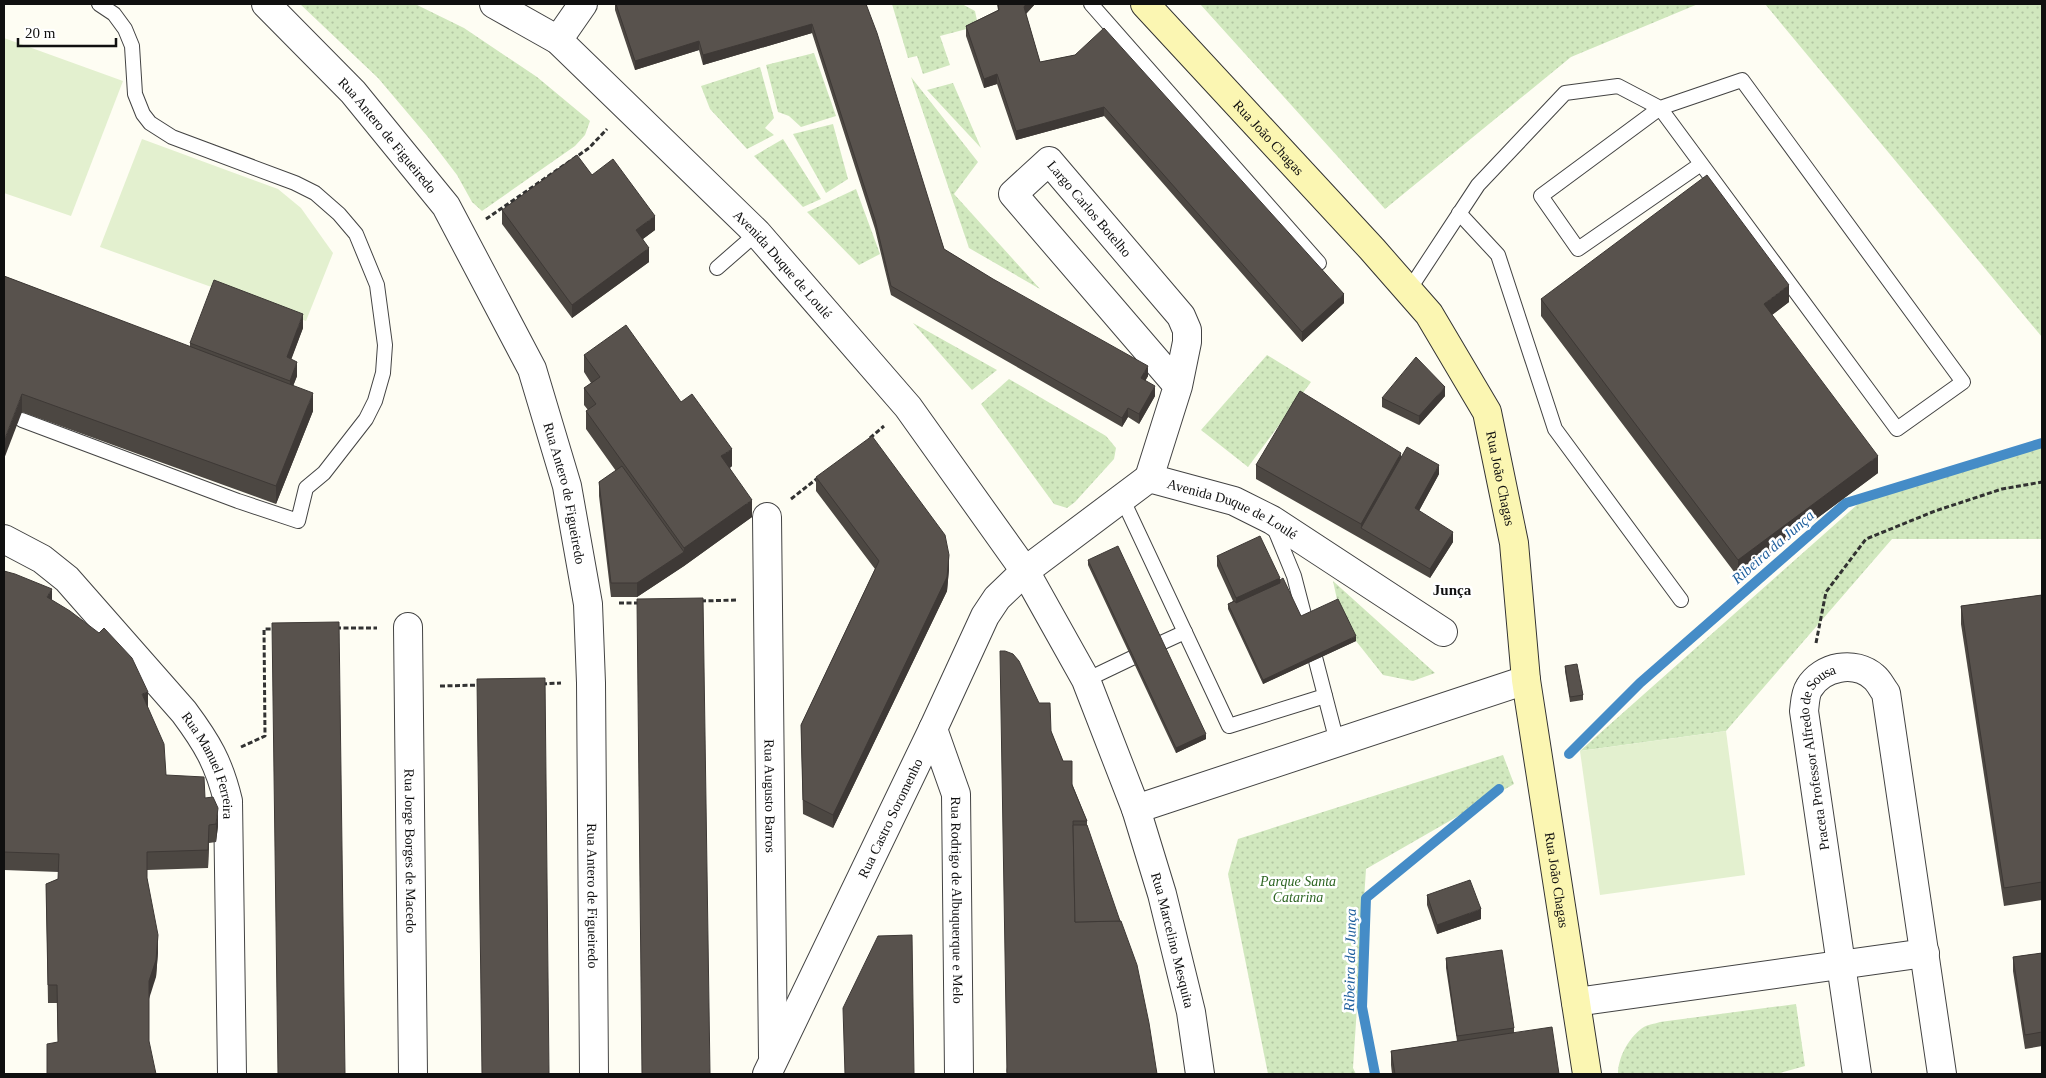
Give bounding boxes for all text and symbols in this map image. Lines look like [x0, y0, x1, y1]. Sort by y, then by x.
scale bar [18, 15, 115, 47]
text: 20 m [25, 25, 56, 41]
street label: Rua Antero de Figueiredo [335, 75, 439, 196]
street label: Rua João Chagas [1230, 97, 1307, 178]
street label: Largo Carlos Botelho [1044, 158, 1134, 260]
street label: Avenida Duque de Loulé [730, 207, 835, 322]
street label: Rua Antero de Figueiredo [540, 421, 588, 565]
street label: Rua João Chagas [1483, 430, 1517, 527]
street label: Avenida Duque de Loulé [1165, 476, 1300, 542]
water label: Ribeira da Junça [1728, 507, 1817, 588]
district label: Junça [1433, 582, 1472, 598]
street label: Praceta Professor Alfredo de Sousa [1797, 662, 1838, 851]
street label: Rua Manuel Ferreira [179, 709, 235, 820]
street label: Rua Augusto Barros [761, 739, 778, 853]
street label: Rua Castro Soromenho [855, 756, 926, 880]
street label: Rua Jorge Borges de Macedo [402, 769, 418, 933]
street label: Rua Rodrigo de Albuquerque e Melo [948, 796, 965, 1004]
street label: Rua Antero de Figueiredo [584, 823, 600, 968]
street label: Rua João Chagas [1542, 831, 1571, 929]
street label: Rua Marcelino Mesquita [1148, 871, 1197, 1010]
park label: Parque Santa Catarina [1259, 874, 1336, 905]
water label: Ribeira da Junça [1341, 908, 1359, 1013]

